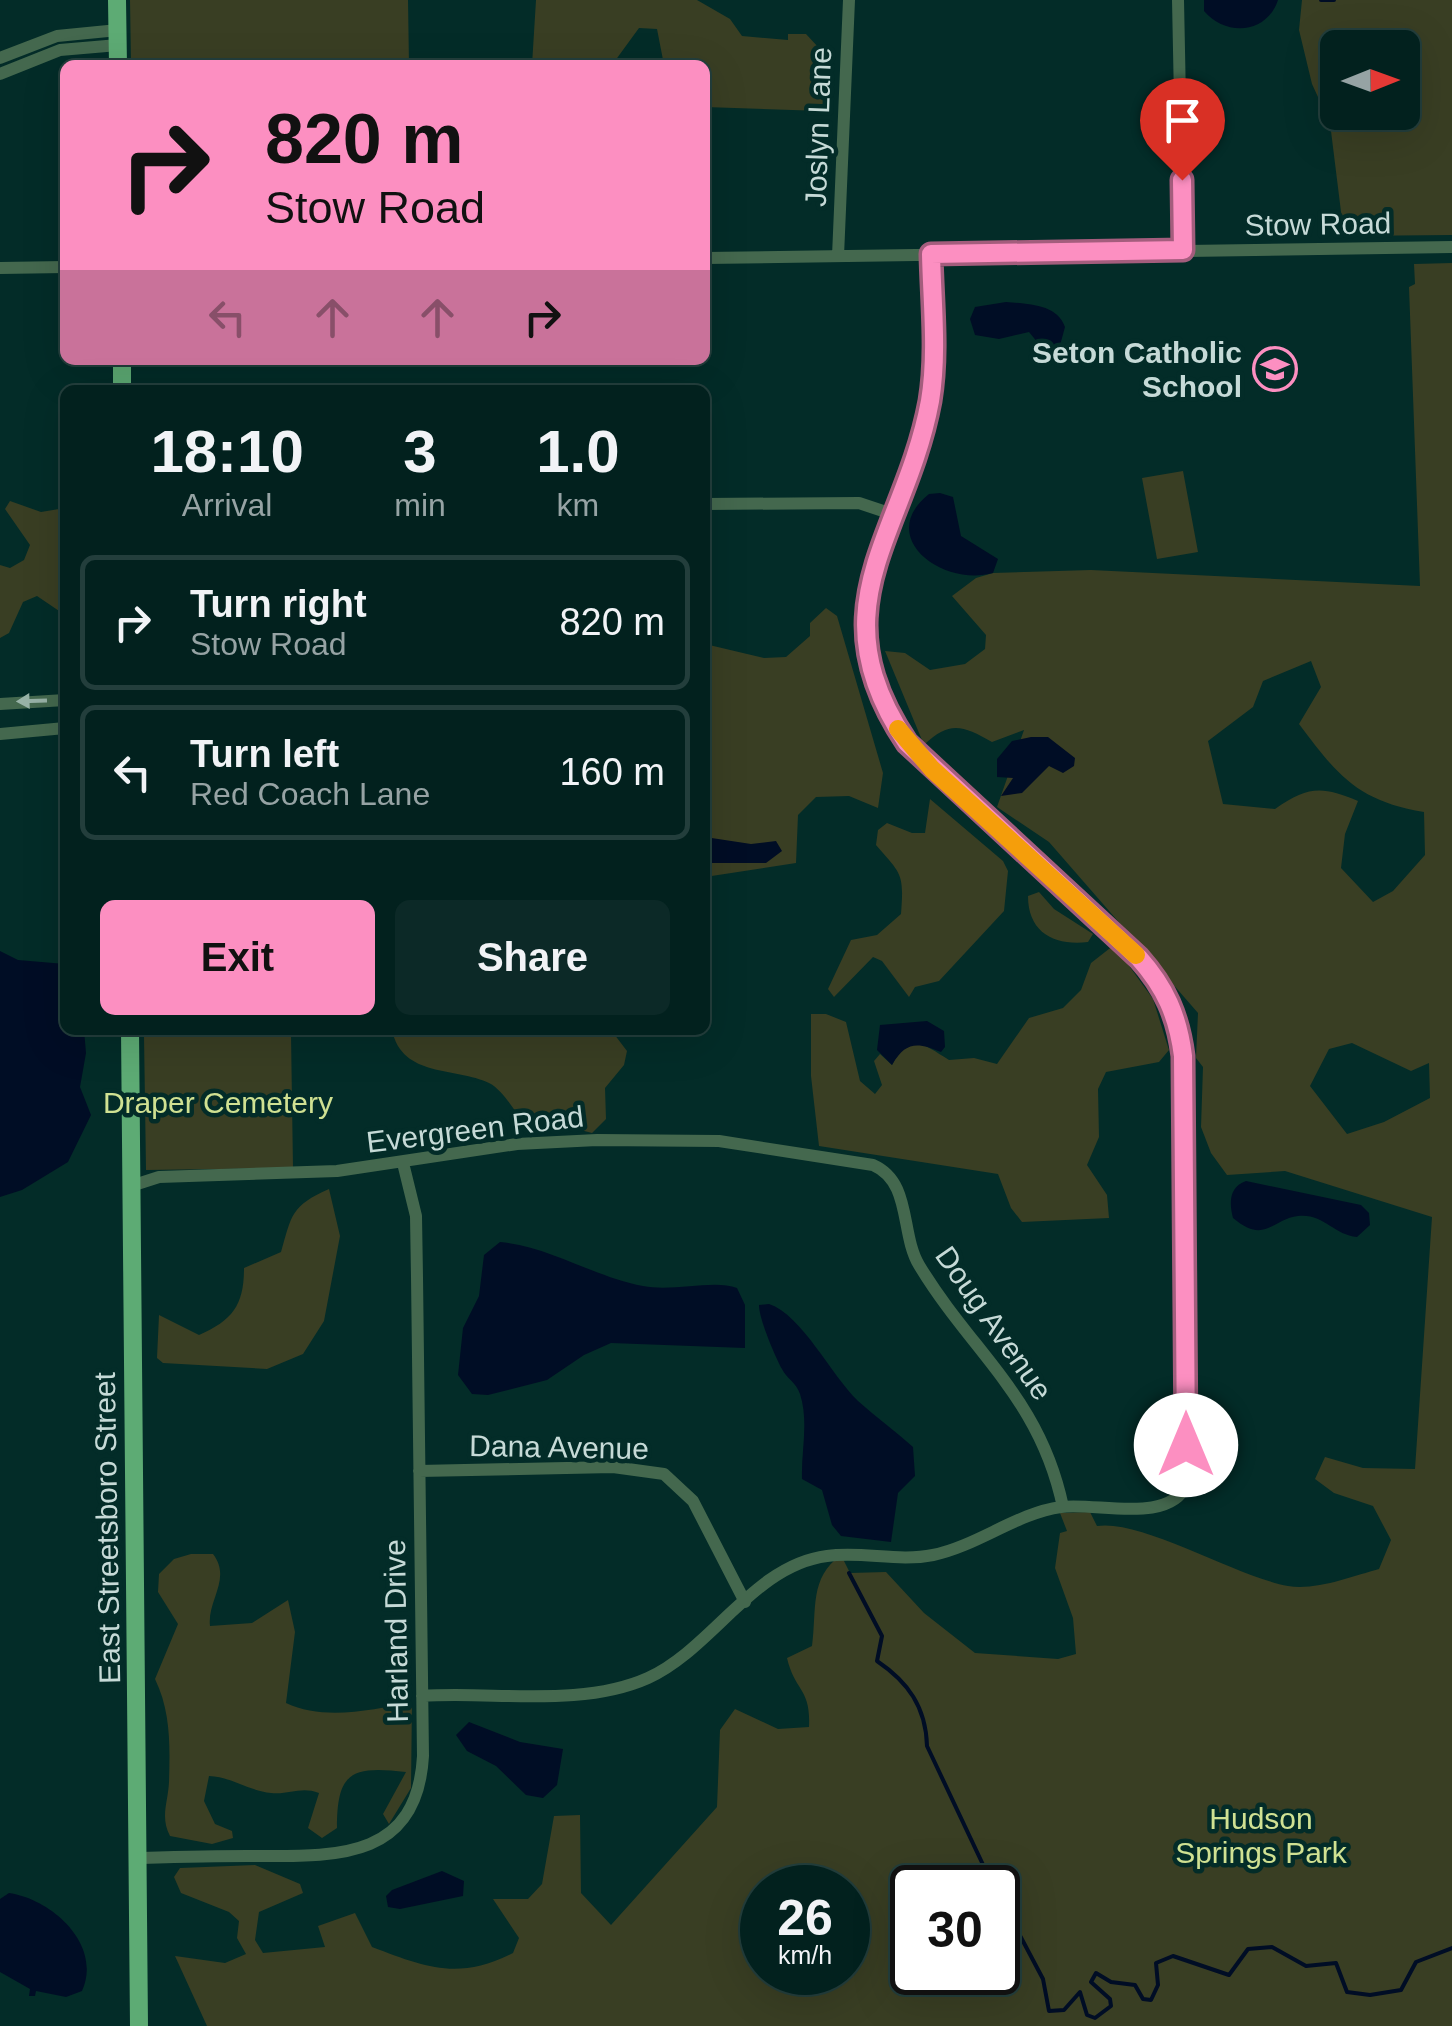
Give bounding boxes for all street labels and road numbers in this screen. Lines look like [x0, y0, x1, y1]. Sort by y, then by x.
street label: Joslyn Lane [799, 46, 837, 208]
street label: Stow Road [1244, 206, 1392, 242]
street label: Evergreen Road [365, 1099, 585, 1159]
street label: Doug Avenue [929, 1240, 1059, 1406]
street label: East Streetsboro Street [88, 1371, 126, 1684]
street label: Dana Avenue [469, 1429, 649, 1465]
street label: Harland Drive [378, 1539, 414, 1723]

